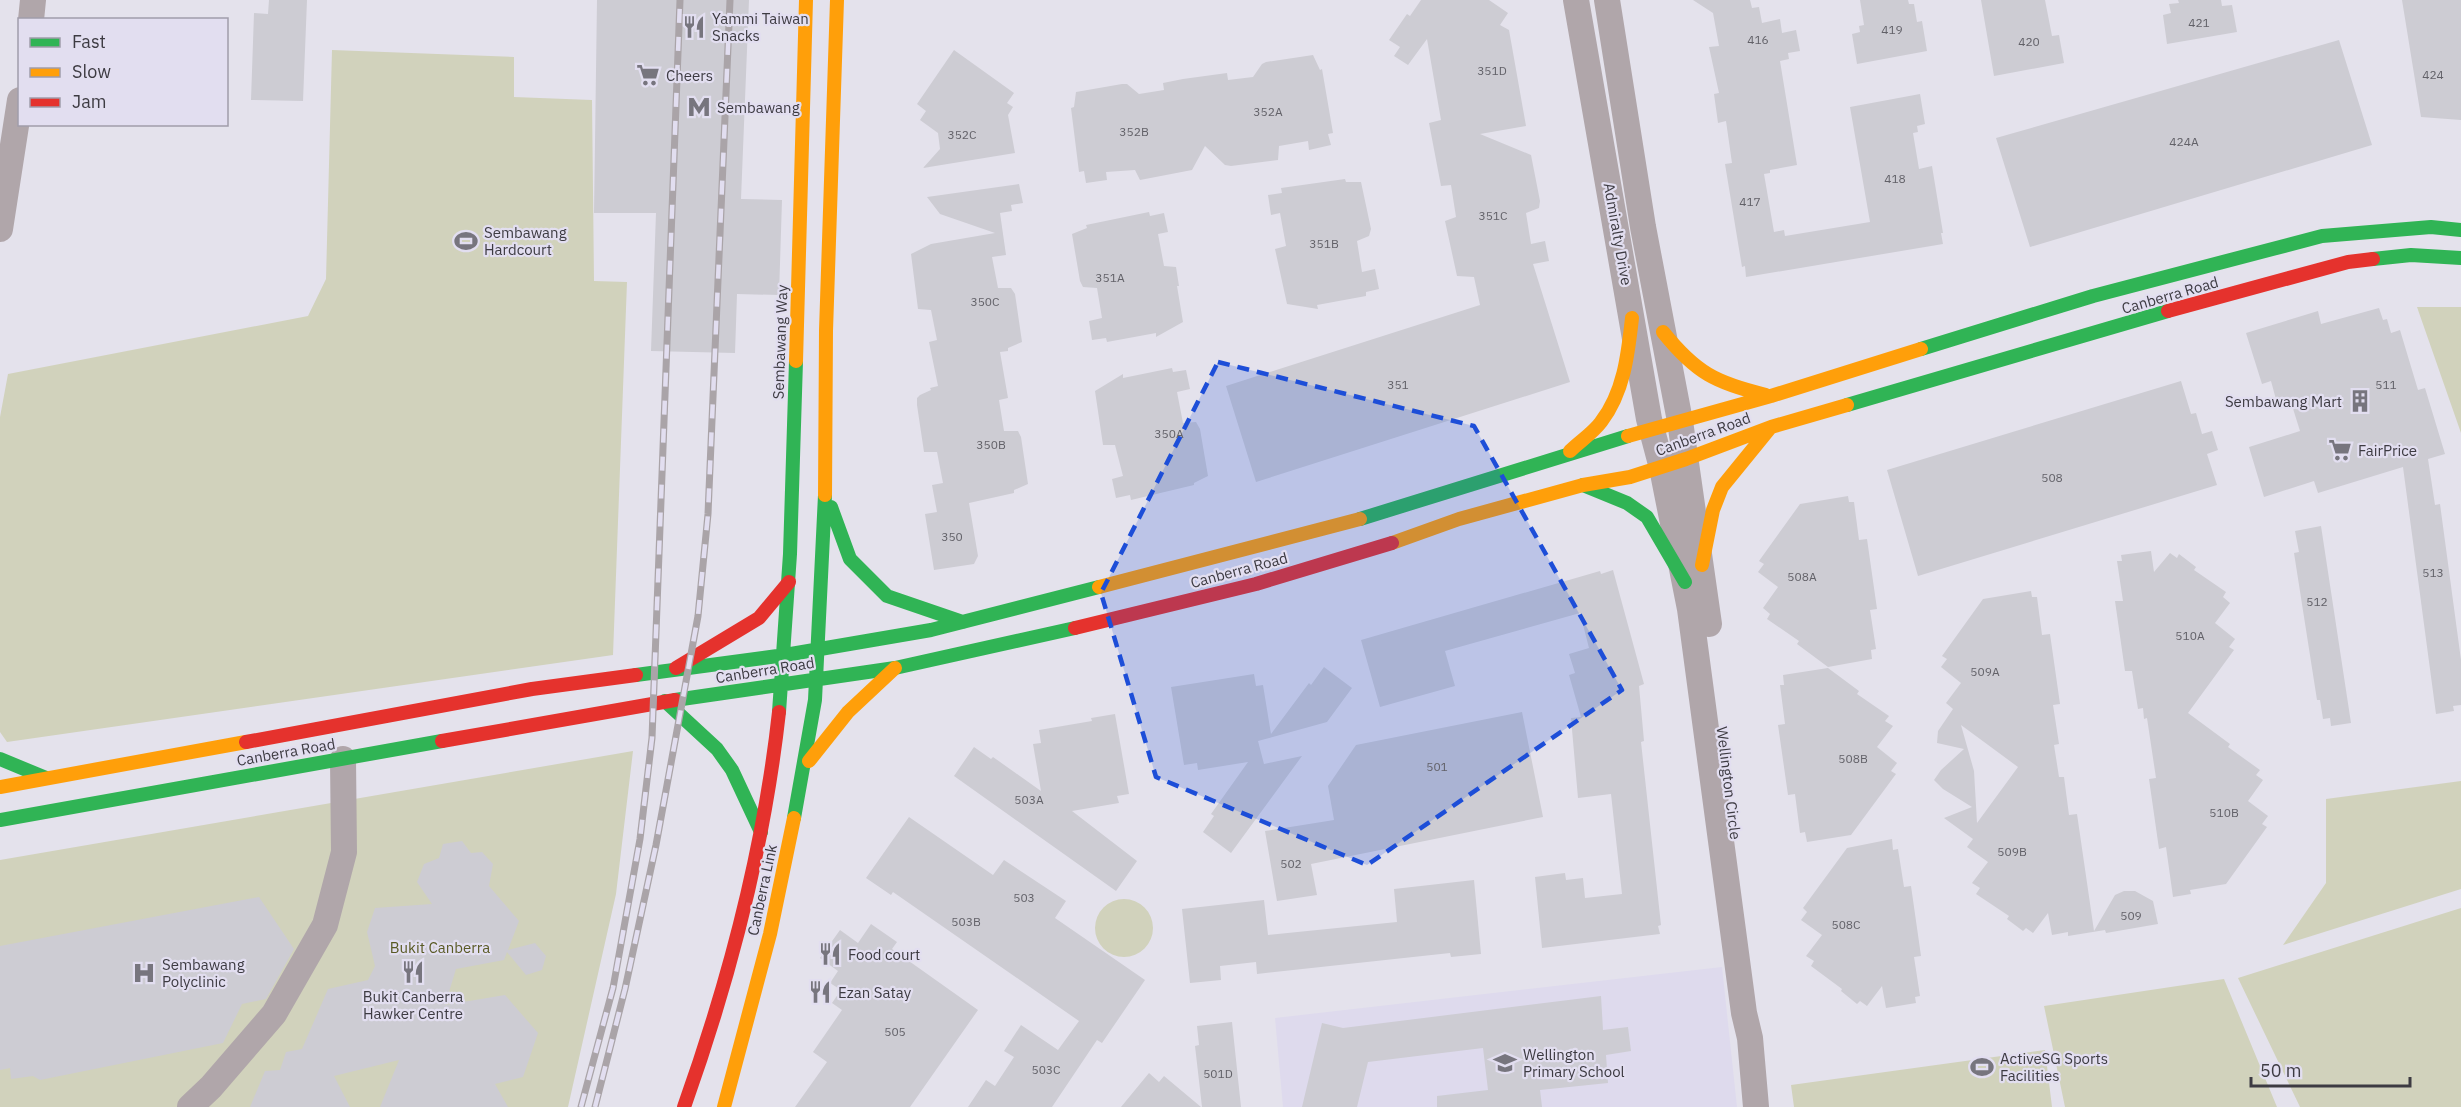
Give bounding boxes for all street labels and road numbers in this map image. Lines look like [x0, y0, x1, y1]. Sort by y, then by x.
street label: Admiralty Drive [1600, 181, 1636, 287]
street label: Canberra Road [2119, 272, 2221, 318]
street label: Sembawang Way [769, 284, 792, 400]
street label: Canberra Road [1653, 408, 1753, 460]
street label: Canberra Road [1188, 548, 1290, 592]
street label: Canberra Road [714, 653, 816, 687]
street label: Wellington Circle [1713, 725, 1745, 841]
street label: Canberra Road [235, 734, 337, 770]
street label: Canberra Link [743, 842, 781, 937]

